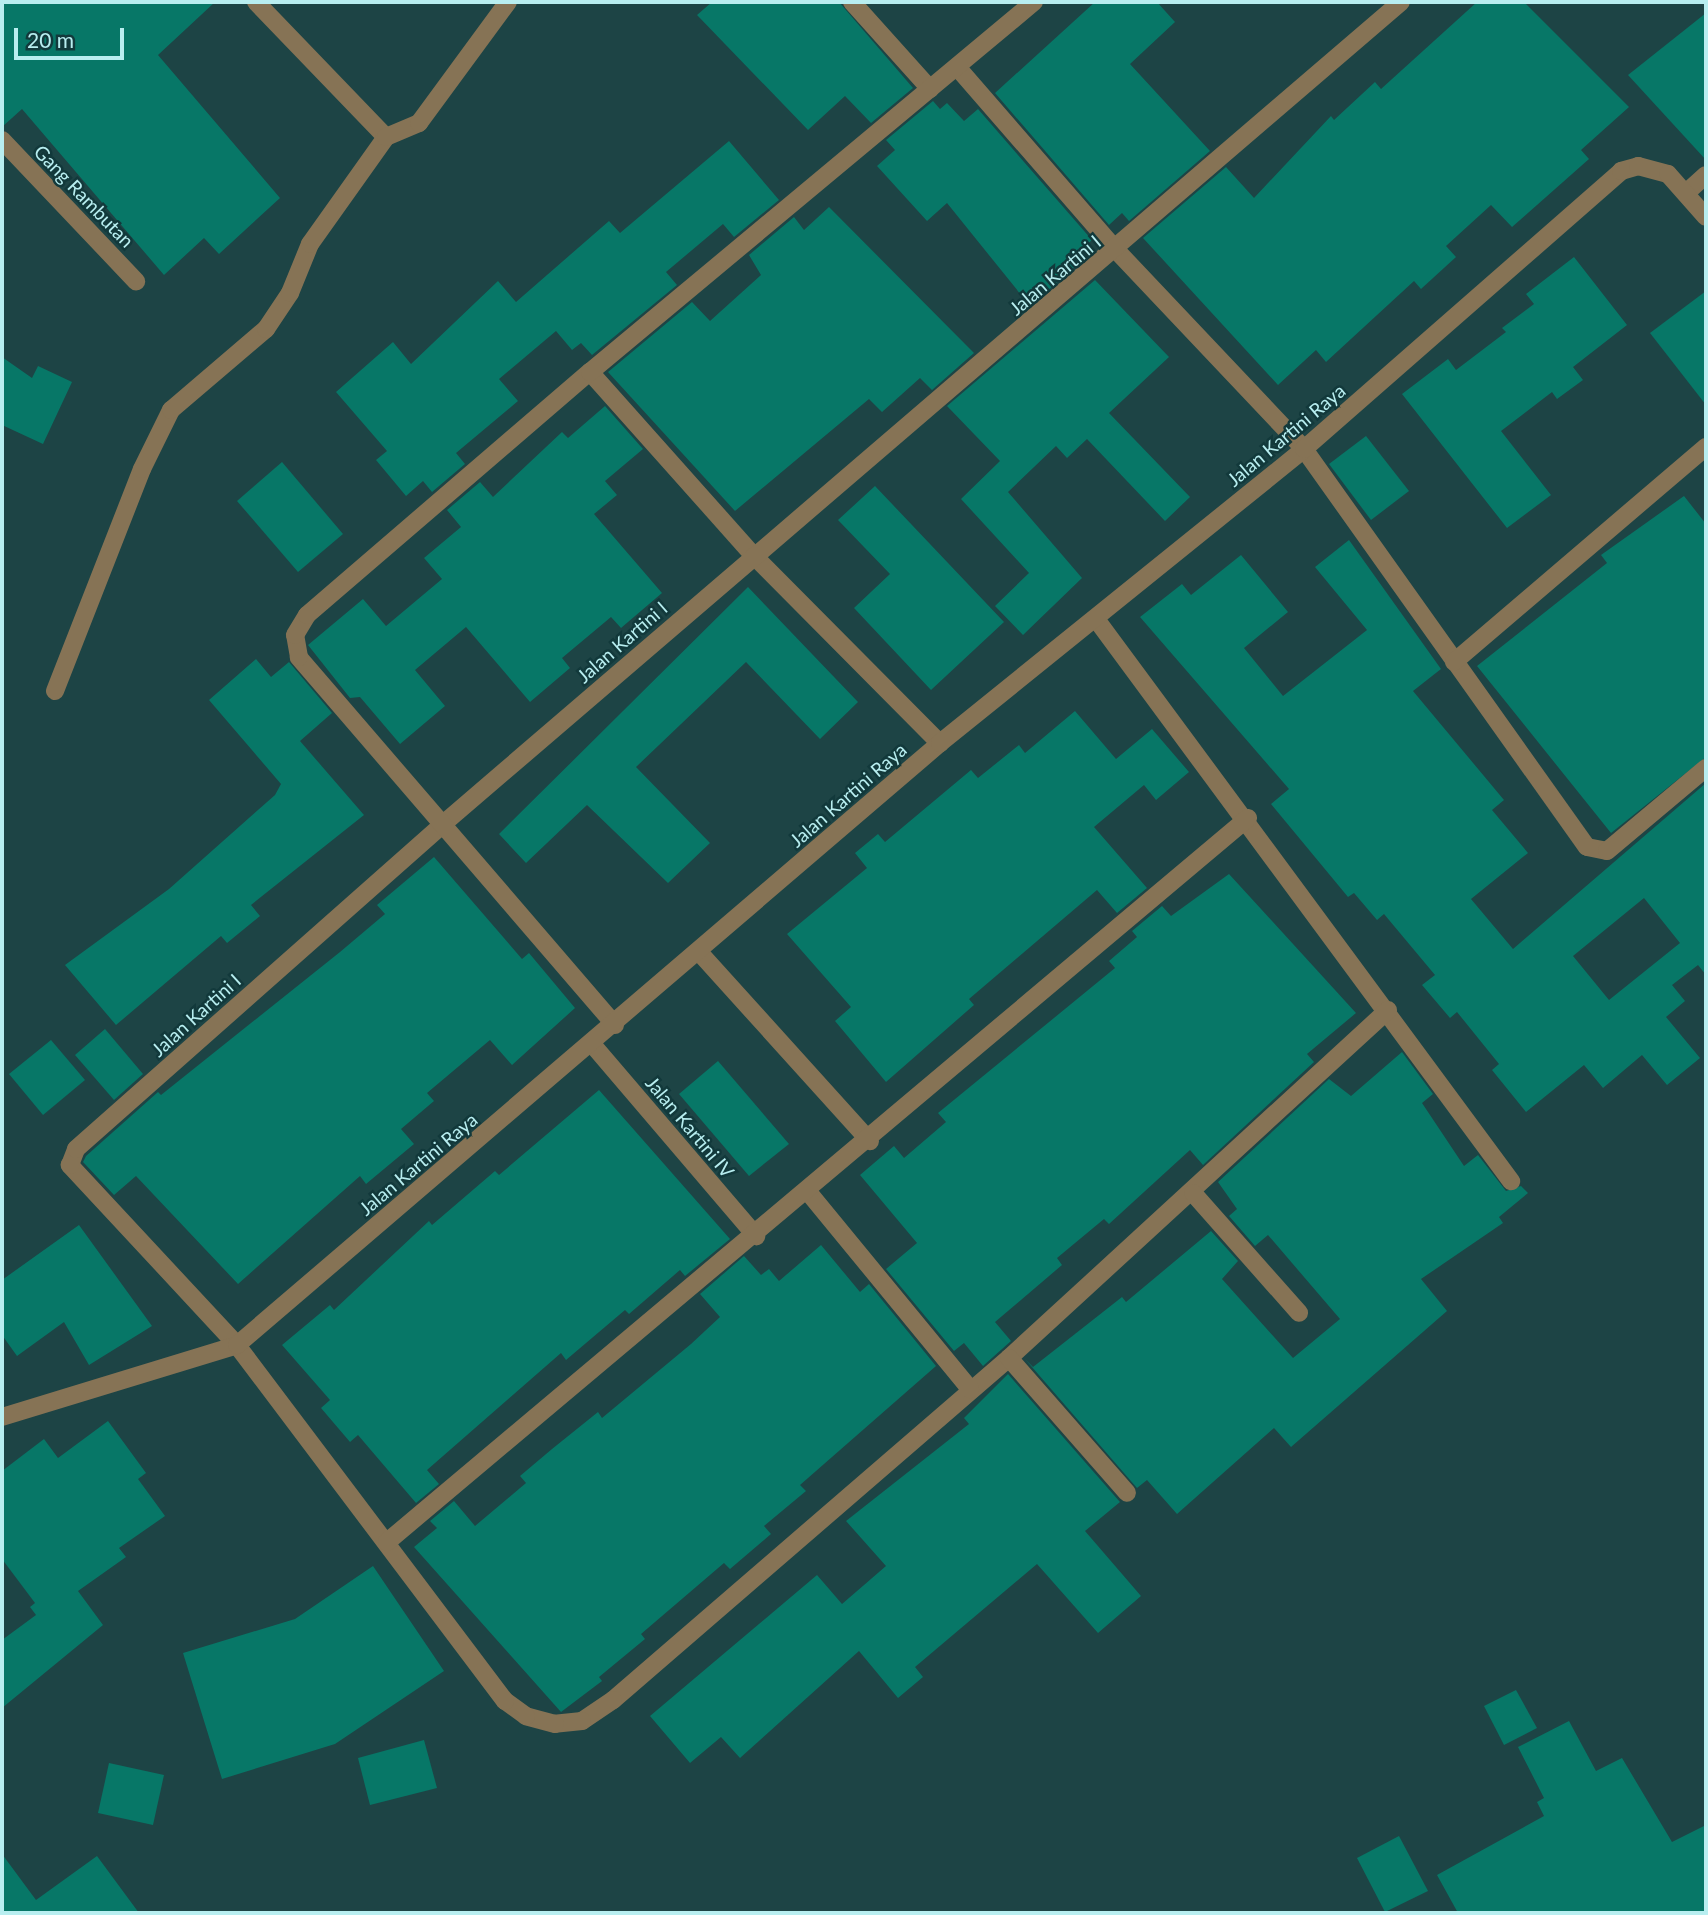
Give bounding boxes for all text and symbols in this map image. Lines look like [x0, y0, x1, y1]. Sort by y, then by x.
scale bar [18, 14, 128, 58]
text: 20 m [27, 27, 74, 52]
street label: Gang Rambutan [29, 140, 139, 252]
street label: Jalan Kartini I [1005, 230, 1105, 320]
street label: Jalan Kartini Raya [1222, 379, 1350, 491]
street label: Jalan Kartini I [572, 597, 672, 687]
street label: Jalan Kartini Raya [785, 738, 911, 852]
street label: Jalan Kartini I [147, 969, 245, 1061]
street label: Jalan Kartini IV [641, 1072, 739, 1182]
street label: Jalan Kartini Raya [354, 1108, 482, 1220]

